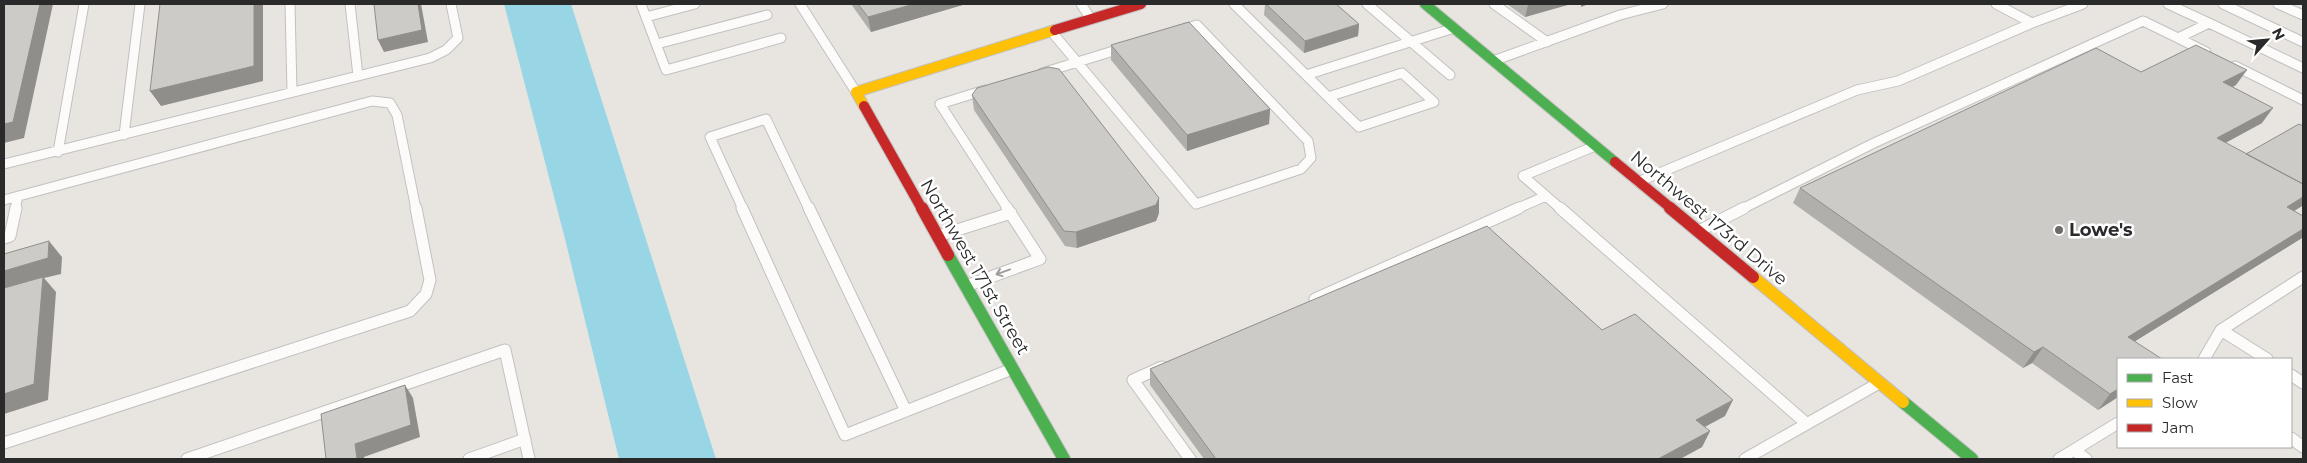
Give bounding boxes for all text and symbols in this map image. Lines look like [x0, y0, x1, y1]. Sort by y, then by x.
north arrow [2242, 15, 2292, 65]
text: N [2268, 25, 2289, 43]
street label: Northwest 173rd Drive [1626, 146, 1792, 290]
street label: Northwest 171st Street [916, 175, 1034, 359]
place label: Lowe's [2069, 219, 2133, 241]
marker: Lowe's [2053, 224, 2065, 236]
one-way arrow [996, 268, 1011, 277]
legend [2117, 358, 2292, 448]
text: Fast [2162, 368, 2193, 387]
text: Slow [2162, 393, 2198, 412]
text: Jam [2161, 418, 2194, 437]

